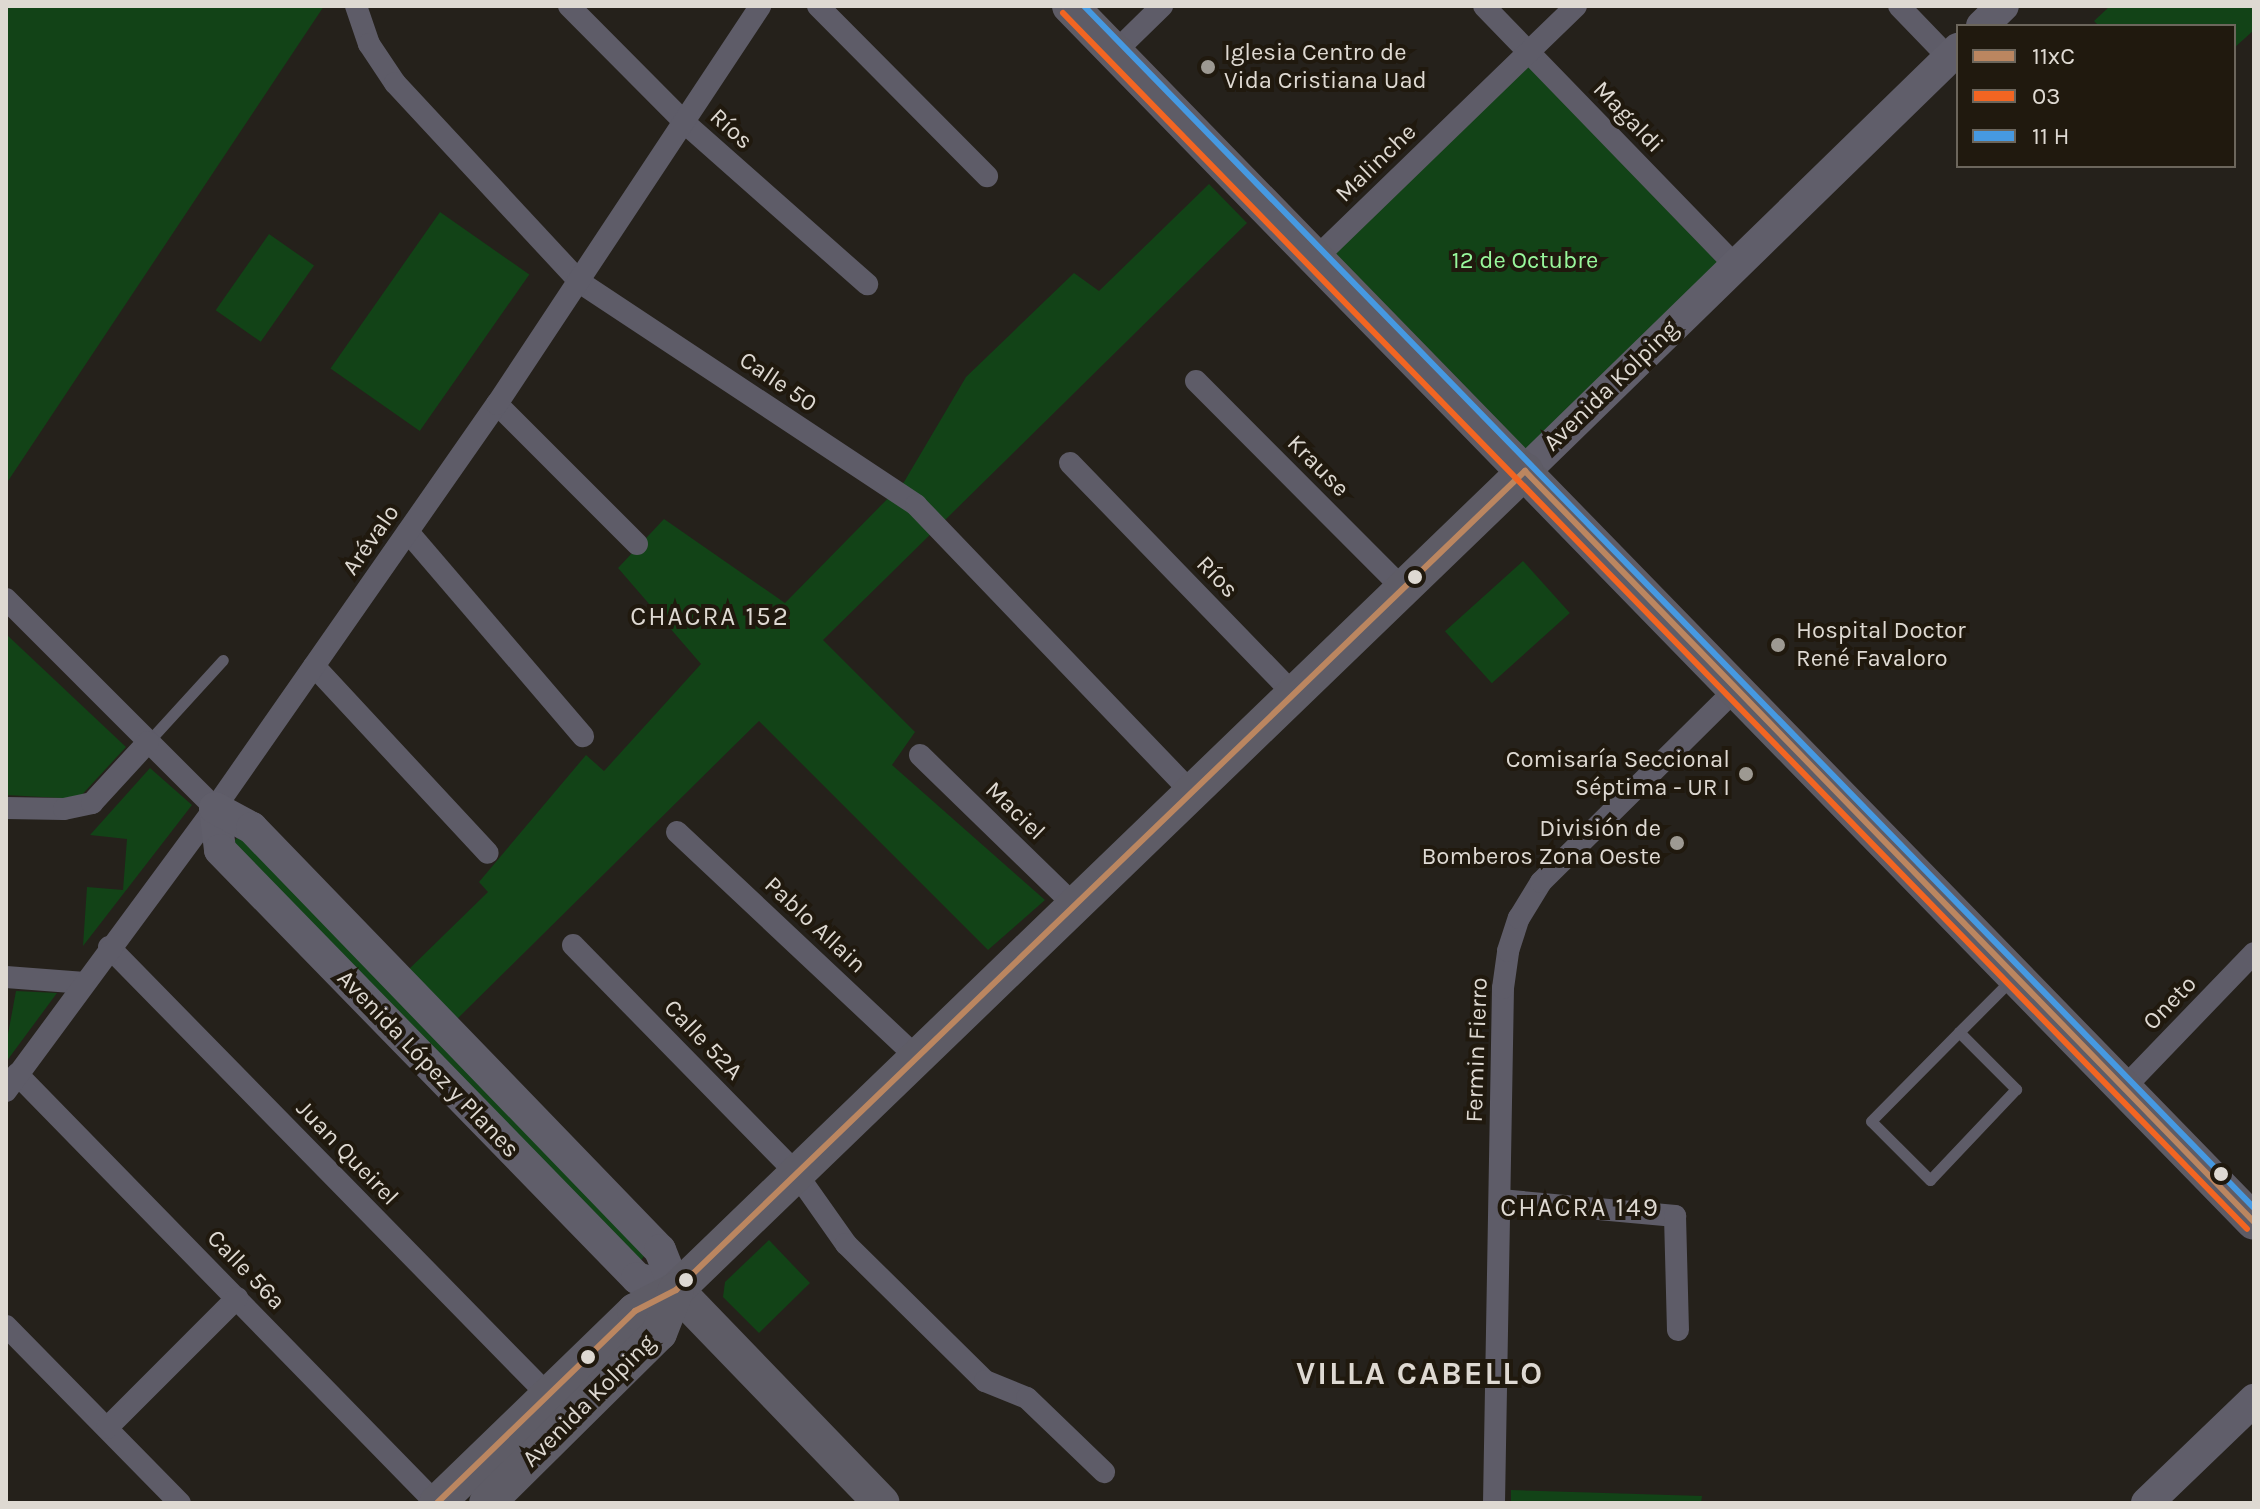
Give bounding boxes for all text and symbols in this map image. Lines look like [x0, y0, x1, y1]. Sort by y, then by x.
legend [1956, 24, 2236, 168]
place label: Iglesia Centro de Vida Cristiana Uad [1224, 39, 1427, 95]
text: 11xC [2032, 42, 2075, 70]
marker: Iglesia Centro de Vida Cristiana Uad [1199, 58, 1217, 76]
street label: Magaldi [1587, 75, 1669, 159]
text: 03 [2032, 82, 2060, 110]
street label: Ríos [704, 102, 758, 156]
street label: Malinche [1330, 118, 1422, 208]
text: 11 H [2032, 122, 2070, 150]
park label: 12 de Octubre [1452, 247, 1598, 275]
street label: Avenida Kolping [1538, 314, 1684, 458]
street label: Calle 50 [734, 346, 822, 418]
street label: Krause [1281, 429, 1355, 503]
street label: Arévalo [336, 499, 406, 581]
street label: Ríos [1190, 550, 1244, 604]
unlabelled marker [1407, 569, 1423, 585]
district label: CHACRA 152 [630, 601, 790, 633]
place label: Hospital Doctor René Favaloro [1796, 617, 1966, 673]
marker: Hospital Doctor René Favaloro [1767, 634, 1789, 656]
place label: Comisaría Seccional Séptima - UR I [1506, 746, 1730, 802]
marker: Comisaría Seccional Séptima - UR I [1737, 765, 1755, 783]
street label: Maciel [979, 776, 1051, 846]
place label: División de Bomberos Zona Oeste [1421, 815, 1661, 871]
marker: División de Bomberos Zona Oeste [1668, 834, 1686, 852]
street label: Pablo Allain [758, 871, 872, 979]
street label: Avenida López y Planes [331, 964, 525, 1164]
street label: Oneto [2137, 970, 2203, 1036]
street label: Fermin Fierro [1460, 977, 1494, 1123]
street label: Calle 52A [658, 994, 748, 1086]
street label: Juan Queirel [290, 1094, 404, 1212]
unlabelled marker [2213, 1166, 2229, 1182]
district label: CHACRA 149 [1500, 1192, 1660, 1224]
street label: Calle 56a [201, 1224, 291, 1316]
unlabelled marker [678, 1272, 694, 1288]
street label: Avenida Kolping [517, 1329, 661, 1473]
unlabelled marker [580, 1349, 596, 1365]
district label: VILLA CABELLO [1296, 1355, 1544, 1393]

